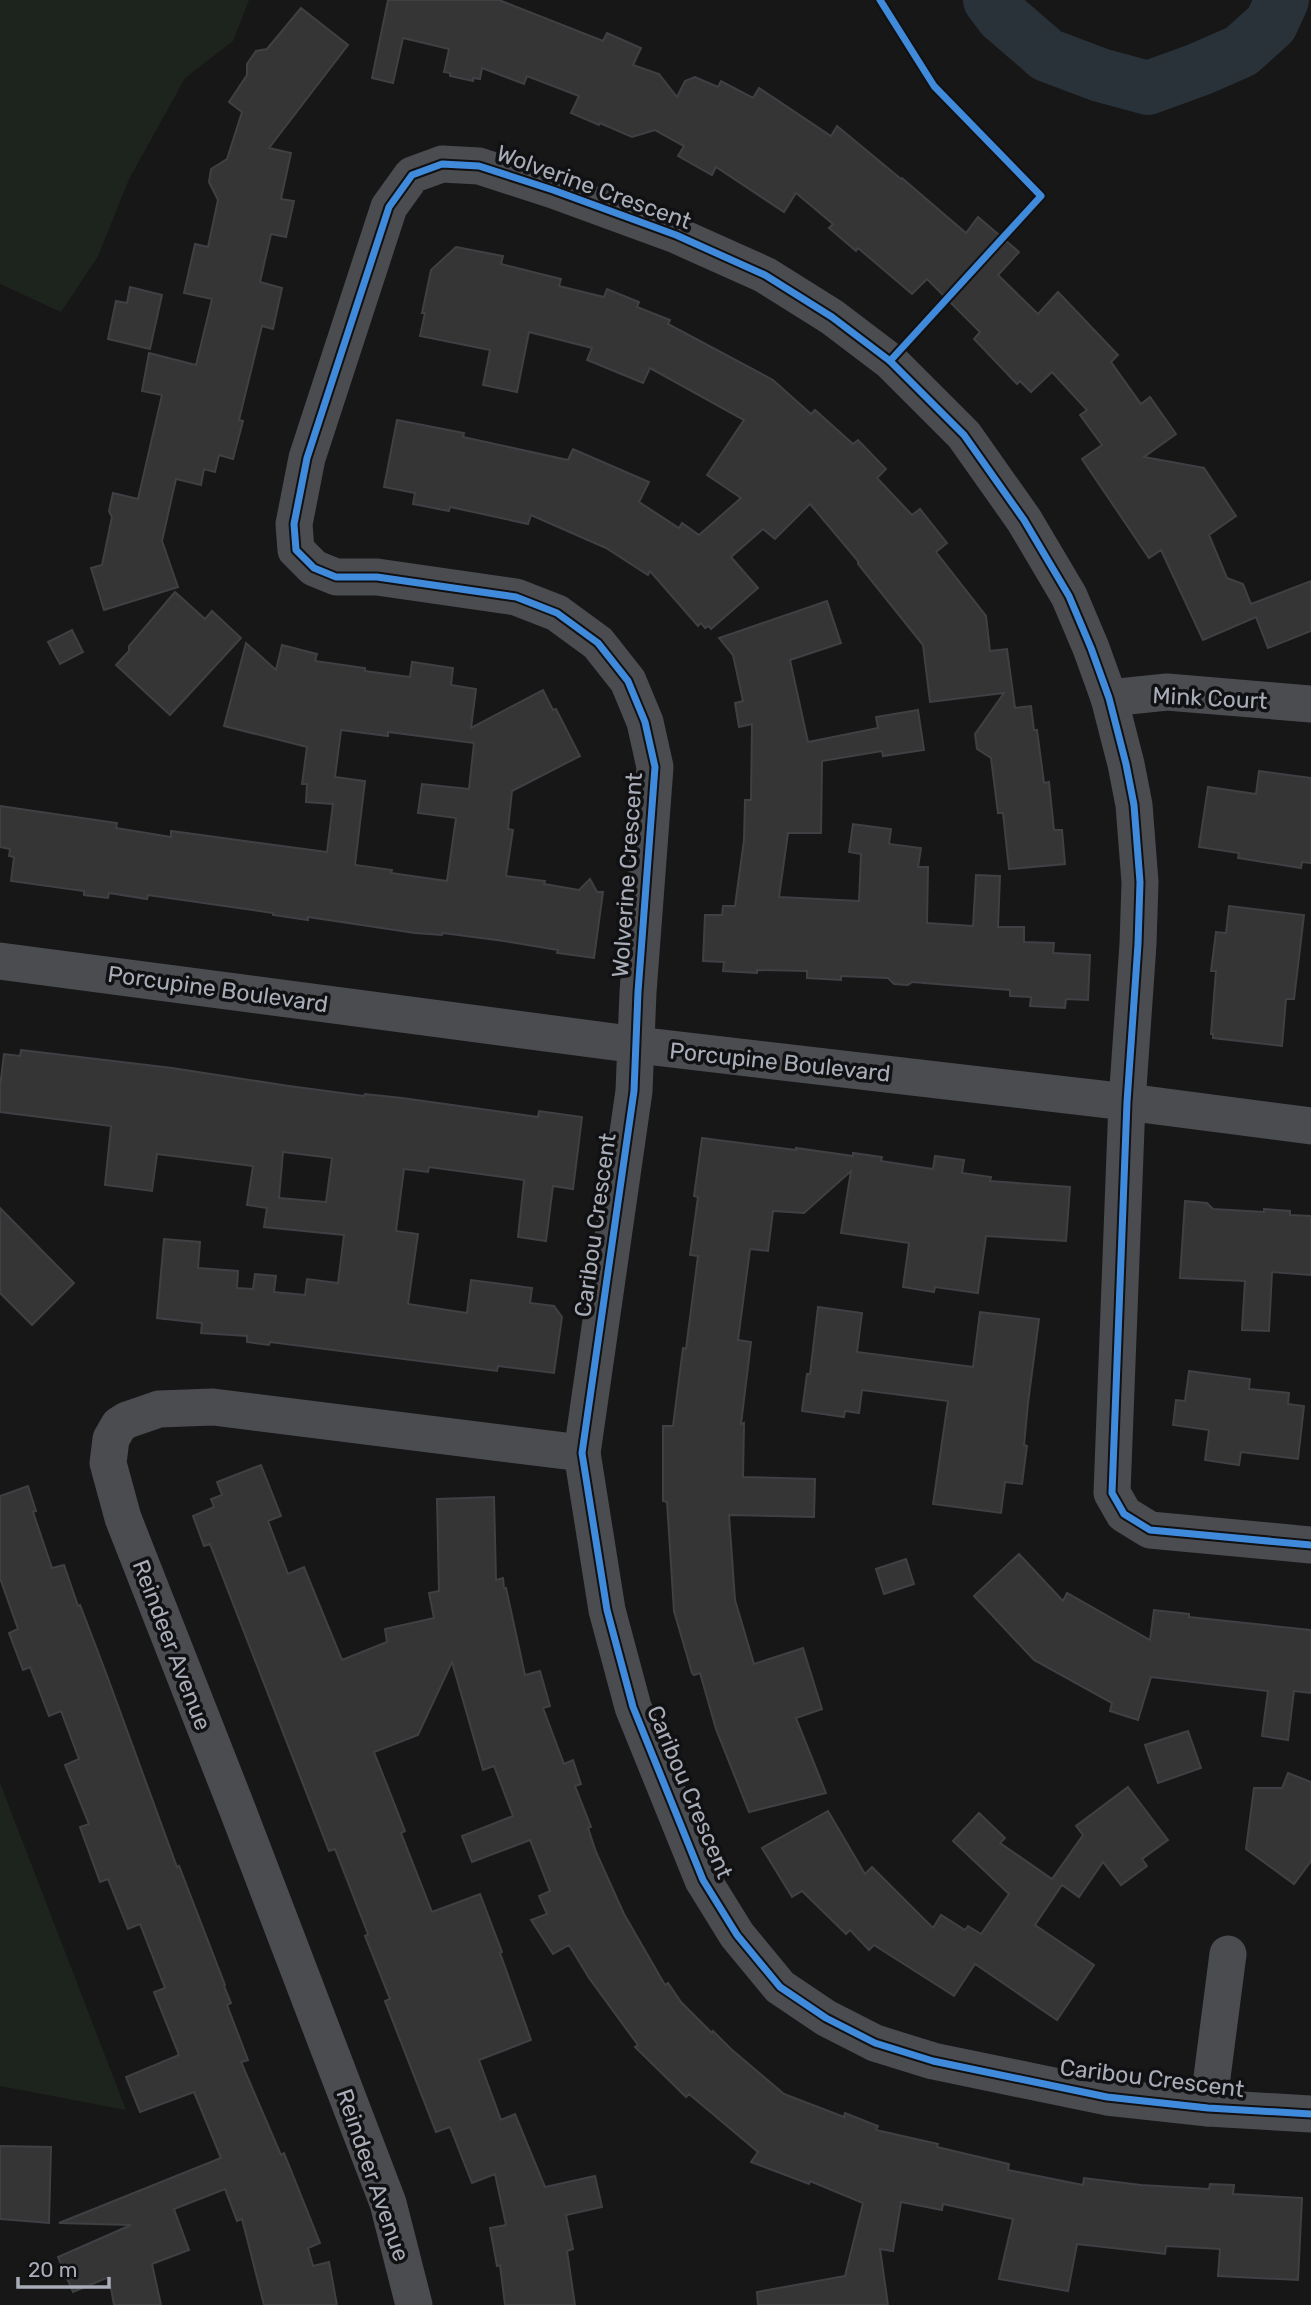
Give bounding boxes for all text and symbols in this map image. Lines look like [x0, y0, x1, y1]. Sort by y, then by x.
street label: Wolverine Crescent [493, 139, 695, 235]
street label: Mink Court [1152, 681, 1268, 715]
street label: Wolverine Crescent [606, 772, 648, 978]
street label: Porcupine Boulevard [106, 960, 330, 1018]
street label: Porcupine Boulevard [668, 1036, 892, 1088]
street label: Caribou Crescent [568, 1131, 622, 1319]
street label: Reindeer Avenue [127, 1556, 217, 1734]
street label: Caribou Crescent [641, 1701, 739, 1883]
street label: Caribou Crescent [1058, 2053, 1246, 2103]
street label: Reindeer Avenue [330, 2085, 416, 2265]
scale bar [18, 2246, 108, 2290]
text: 20 m [28, 2257, 77, 2282]

